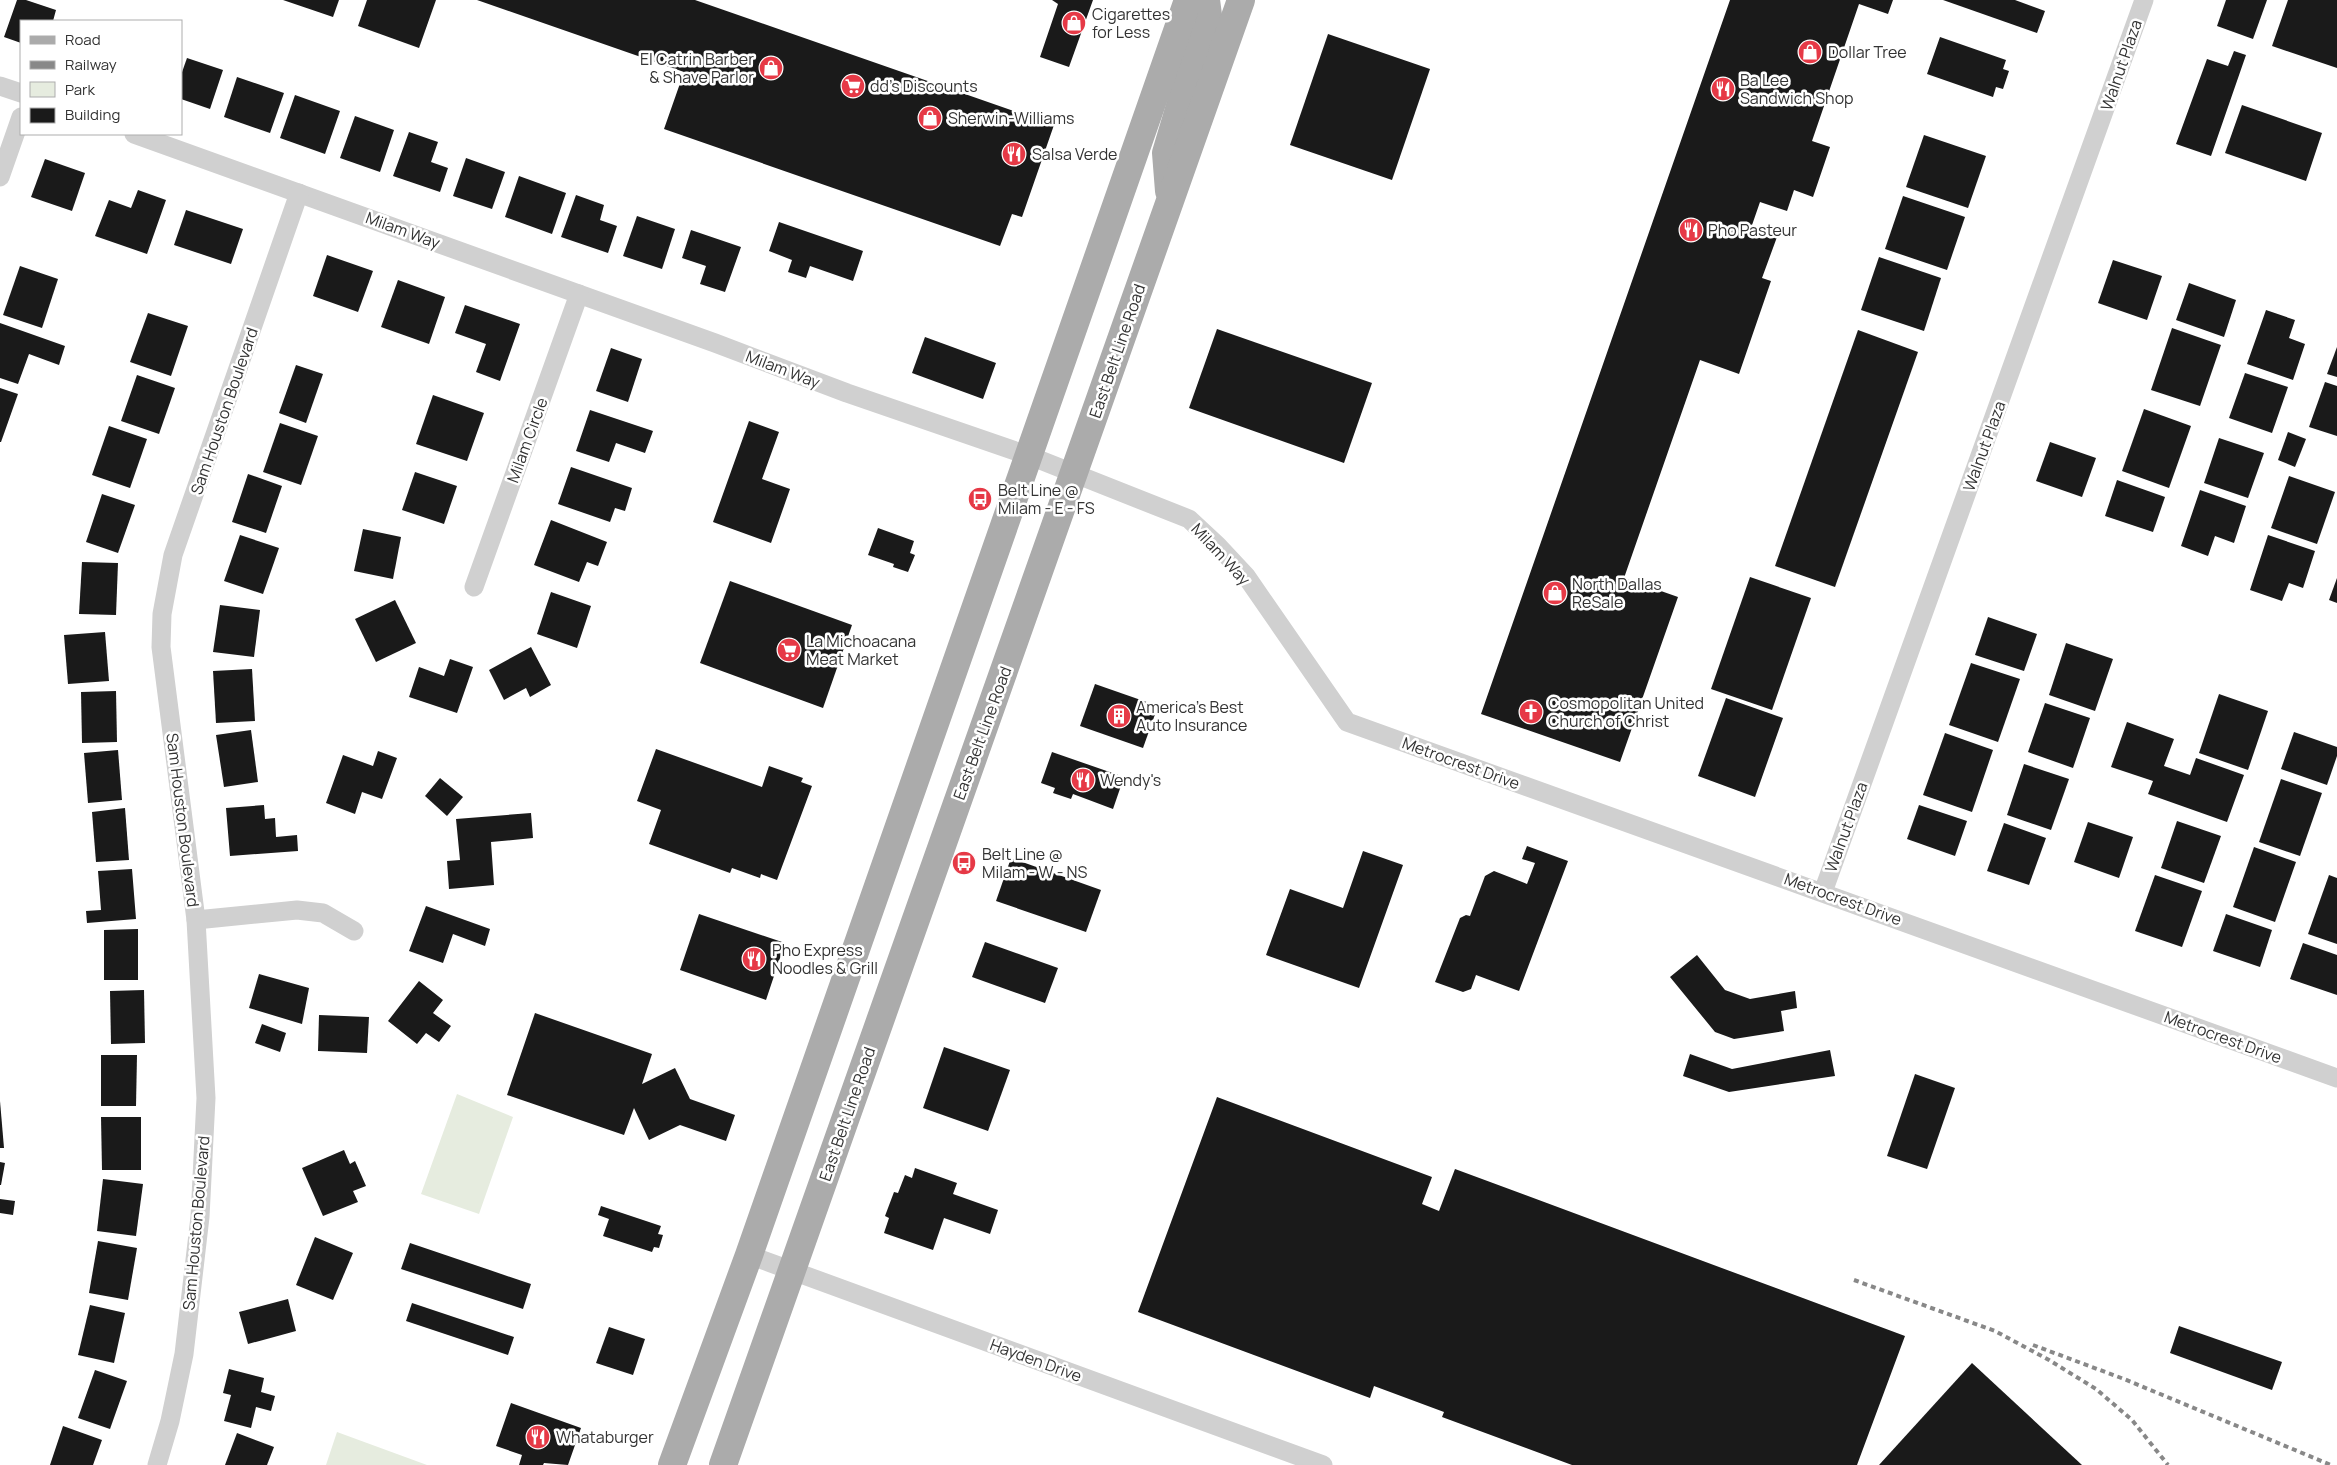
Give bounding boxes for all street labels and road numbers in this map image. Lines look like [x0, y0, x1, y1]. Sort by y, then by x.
street label: Walnut Plaza [2095, 17, 2147, 113]
street label: Milam Way [363, 206, 444, 254]
street label: East Belt Line Road [1084, 281, 1150, 421]
street label: Sam Houston Boulevard [185, 325, 263, 497]
street label: Milam Way [743, 345, 824, 393]
street label: Milam Circle [501, 394, 553, 486]
street label: Walnut Plaza [1957, 398, 2011, 494]
street label: Milam Way [1186, 518, 1256, 590]
street label: East Belt Line Road [948, 663, 1016, 803]
street label: Sam Houston Boulevard [161, 732, 205, 908]
street label: Metrocrest Drive [1399, 732, 1523, 794]
street label: Walnut Plaza [1819, 779, 1873, 875]
street label: Metrocrest Drive [1781, 868, 1905, 930]
street label: Metrocrest Drive [2161, 1006, 2285, 1068]
street label: East Belt Line Road [814, 1044, 880, 1184]
street label: Sam Houston Boulevard [177, 1135, 215, 1311]
street label: Hayden Drive [987, 1333, 1085, 1387]

